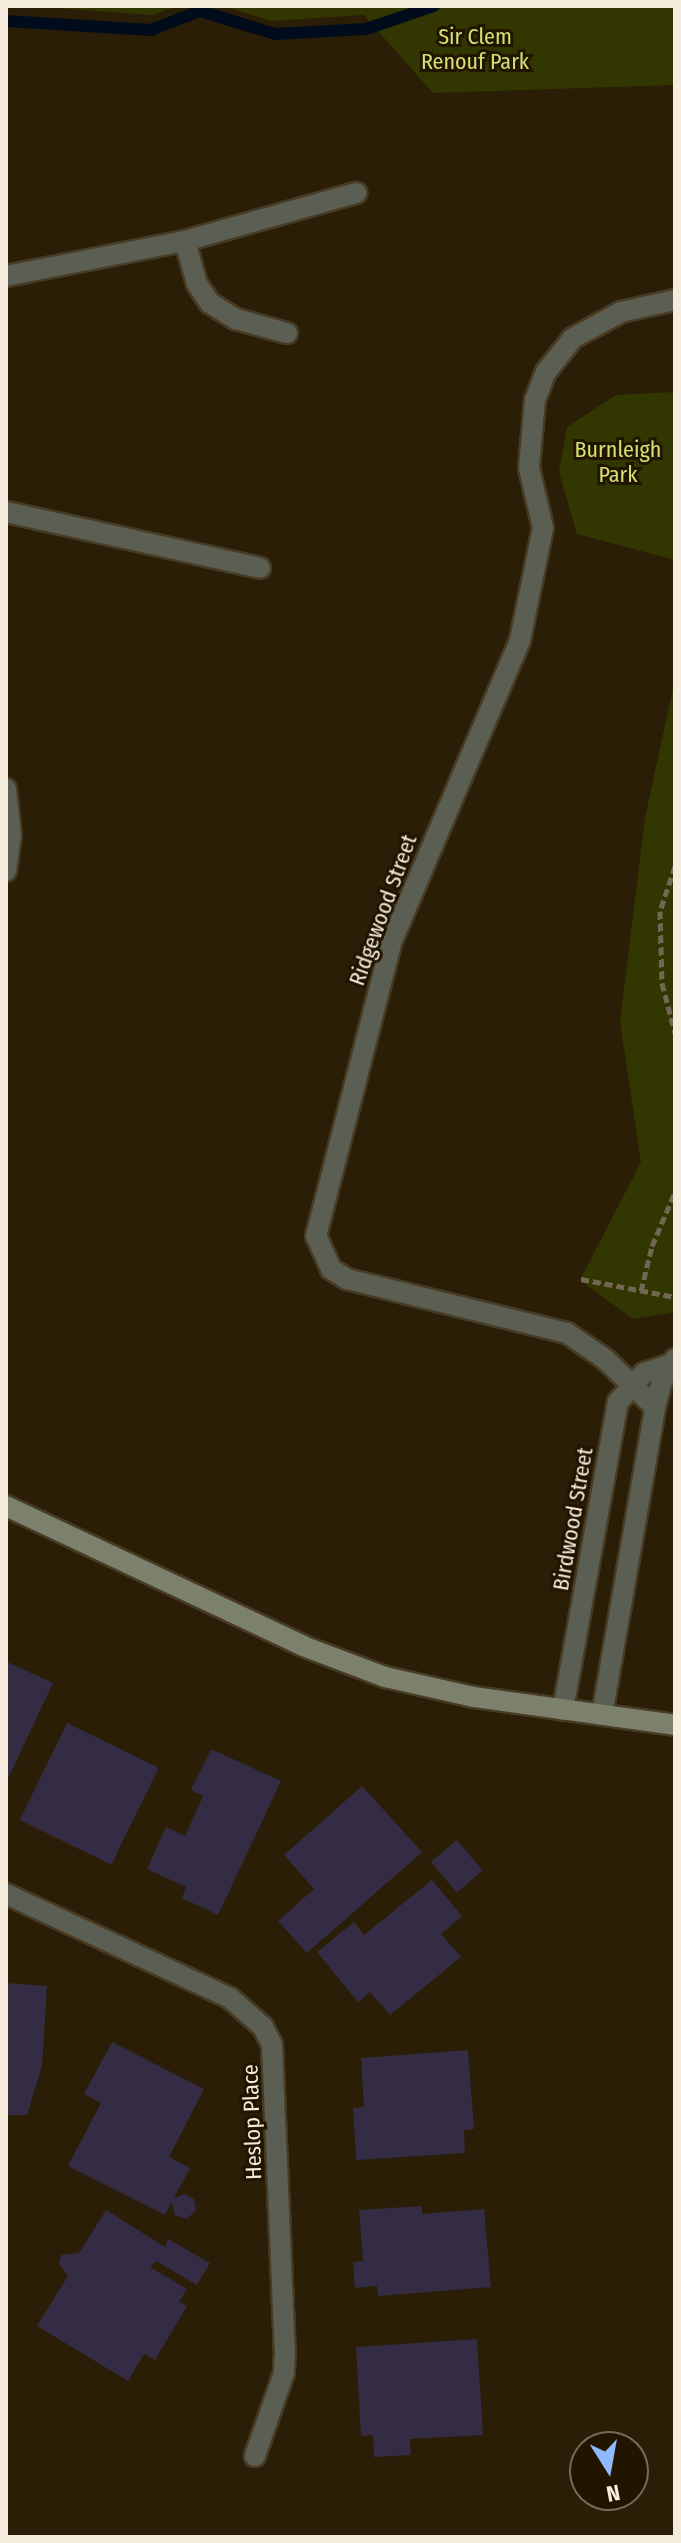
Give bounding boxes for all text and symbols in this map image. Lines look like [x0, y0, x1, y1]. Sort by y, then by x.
park label: Sir Clem Renouf Park [421, 23, 529, 74]
park label: Burnleigh Park [575, 436, 661, 488]
street label: Ridgewood Street [343, 831, 423, 989]
street label: Birdwood Street [547, 1445, 599, 1593]
street label: Heslop Place [237, 2064, 267, 2180]
north arrow [569, 2431, 649, 2511]
text: N [604, 2479, 622, 2508]

